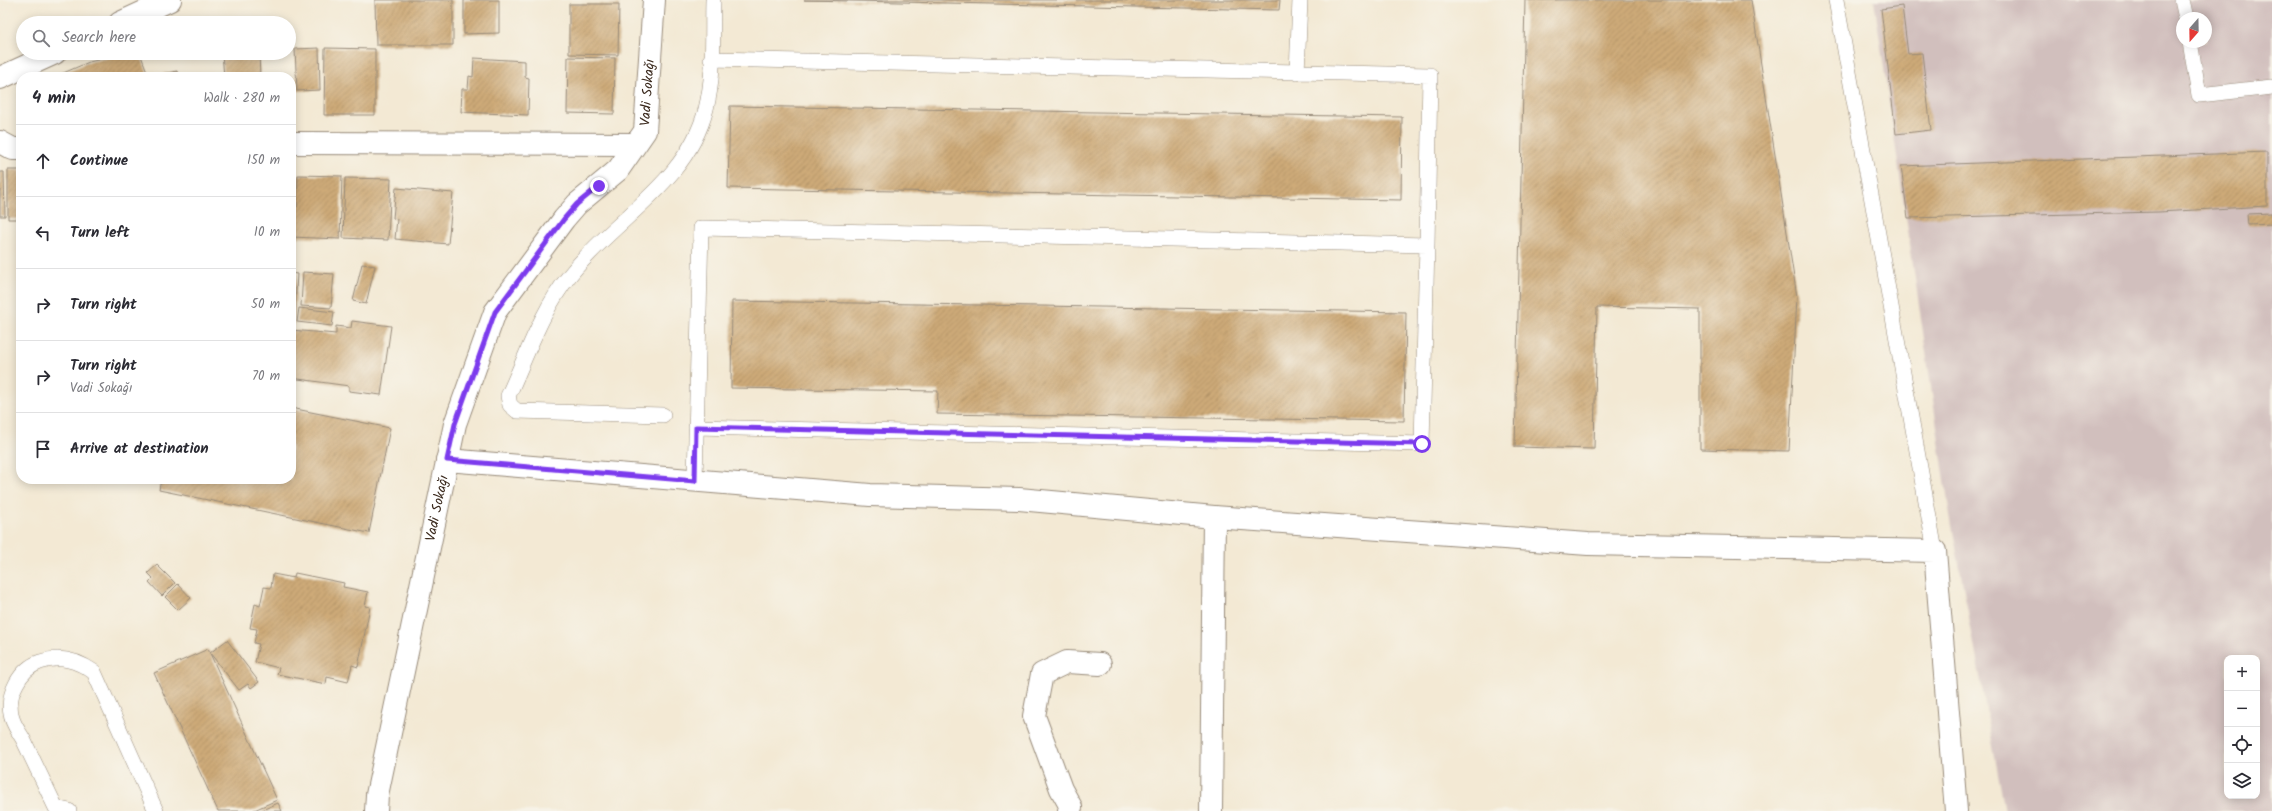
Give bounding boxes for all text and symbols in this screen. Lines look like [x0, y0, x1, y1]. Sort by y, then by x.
north arrow [2176, 12, 2212, 48]
search box [16, 16, 296, 60]
text: Search here [62, 26, 136, 50]
icon: search [30, 27, 52, 49]
street label: Vadi Sokağı [634, 58, 661, 127]
text: 4 min [32, 85, 76, 112]
text: Walk · 280 m [204, 88, 280, 109]
text: Continue [70, 149, 128, 173]
icon: ahead [32, 150, 54, 172]
text: 150 m [247, 150, 280, 171]
route end [590, 177, 608, 195]
text: Turn left [70, 221, 130, 245]
icon: left [32, 222, 54, 244]
text: 10 m [254, 222, 280, 243]
text: Turn right [70, 293, 137, 317]
icon: right [32, 294, 54, 316]
text: 50 m [251, 294, 280, 315]
text: Turn right [70, 354, 137, 378]
icon: right [32, 366, 54, 388]
text: 70 m [252, 366, 280, 387]
text: Vadi Sokağı [70, 378, 132, 399]
route start [1413, 435, 1431, 453]
text: Arrive at destination [70, 437, 209, 461]
icon: arrive [32, 438, 54, 460]
street label: Vadi Sokağı [420, 473, 455, 543]
map controls [2224, 655, 2260, 799]
button: + [2224, 655, 2260, 691]
button: − [2224, 691, 2260, 727]
button: locate [2224, 727, 2260, 763]
button: layers [2224, 763, 2260, 799]

